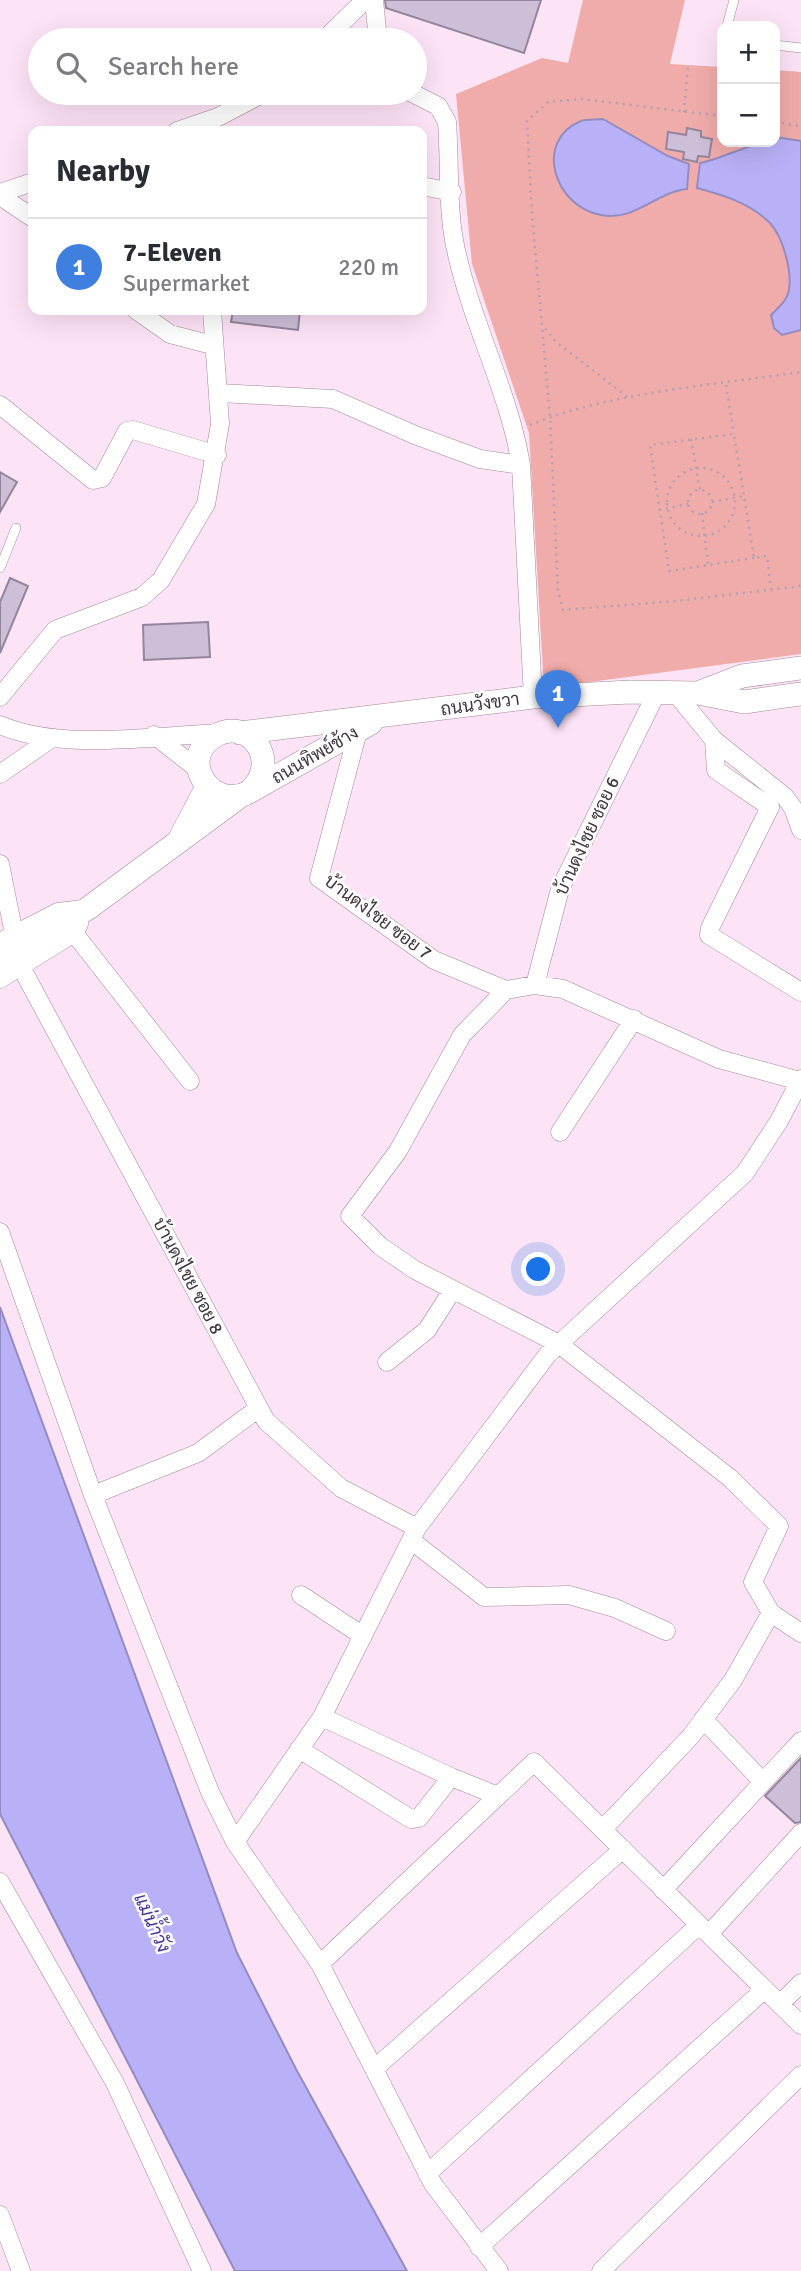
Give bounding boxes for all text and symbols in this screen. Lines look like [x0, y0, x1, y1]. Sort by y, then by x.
map controls [717, 21, 780, 147]
button: + [717, 21, 780, 84]
search box [28, 28, 427, 105]
icon: search [52, 48, 90, 86]
text: Search here [108, 51, 239, 83]
button: − [717, 84, 780, 147]
text: Nearby [56, 153, 150, 190]
text: 7-Eleven [123, 237, 222, 269]
text: 1 [73, 253, 85, 282]
text: 220 m [338, 253, 399, 282]
text: Supermarket [123, 269, 250, 298]
pin: 1 [535, 670, 581, 728]
street label: ถนนวังขวา [439, 688, 521, 720]
street label: ถนนทิพย์ช้าง [267, 720, 362, 789]
street label: บ้านดงไชย ซอย 6 [548, 772, 624, 899]
street label: บ้านดงไชย ซอย 7 [320, 868, 437, 964]
street label: บ้านดงไชย ซอย 8 [148, 1213, 230, 1338]
your location [521, 1252, 555, 1286]
water label: แม่น้ำวัง [128, 1888, 179, 1957]

